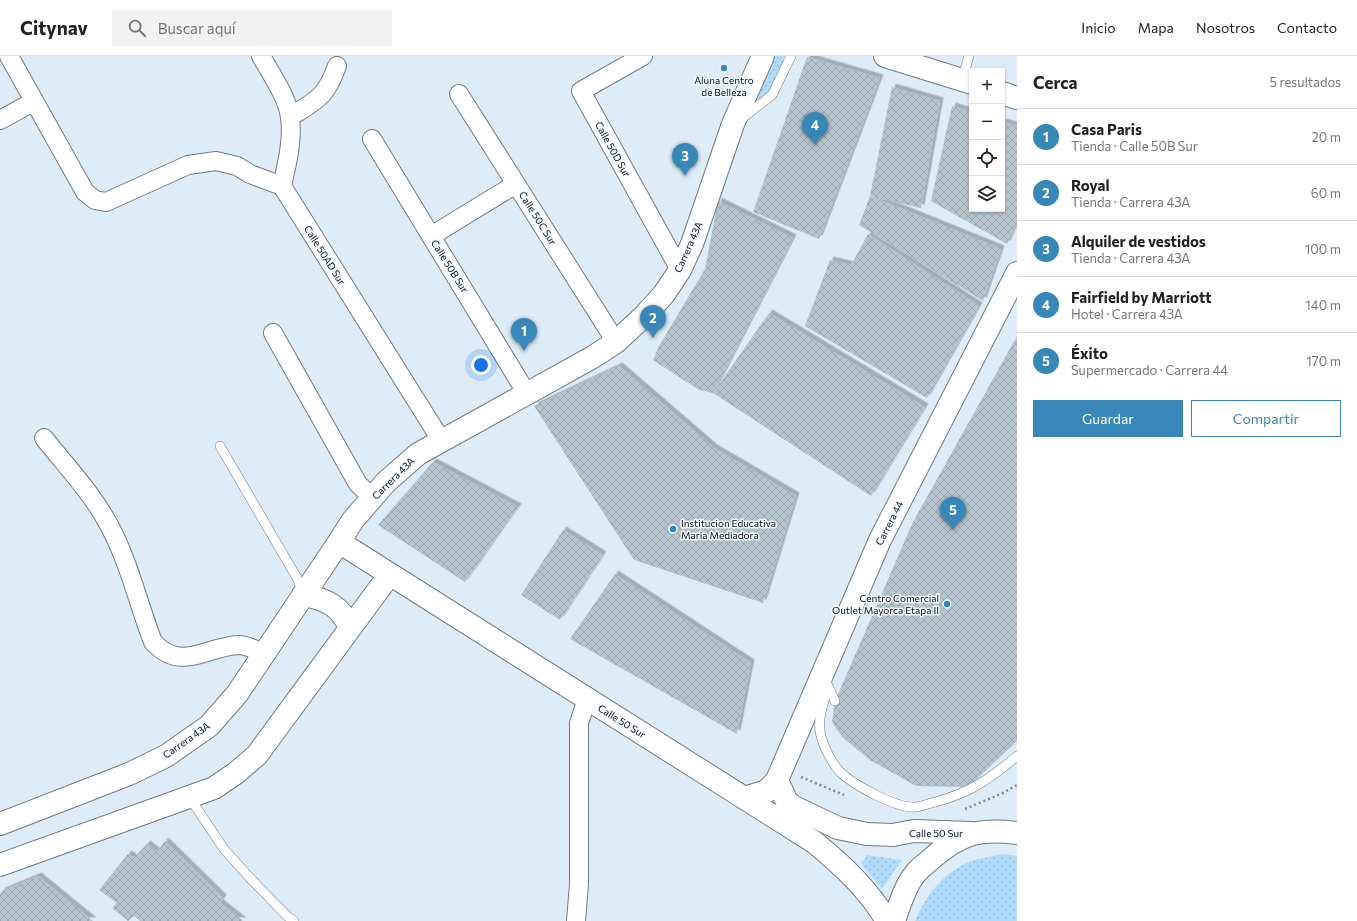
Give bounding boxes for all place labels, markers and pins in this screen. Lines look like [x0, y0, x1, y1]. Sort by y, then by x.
marker: Aluna Centro de Belleza [719, 63, 729, 73]
place label: Aluna Centro de Belleza [694, 74, 754, 98]
pin: 4 [802, 112, 828, 145]
pin: 3 [672, 143, 698, 176]
pin: 2 [640, 305, 666, 338]
pin: 1 [511, 318, 537, 351]
pin: 5 [940, 497, 966, 530]
place label: Institucion Educativa Maria Mediadora [681, 517, 776, 541]
marker: Institucion Educativa Maria Mediadora [668, 524, 678, 534]
place label: Centro Comercial Outlet Mayorca Etapa II [832, 592, 939, 616]
marker: Centro Comercial Outlet Mayorca Etapa II [942, 599, 952, 609]

